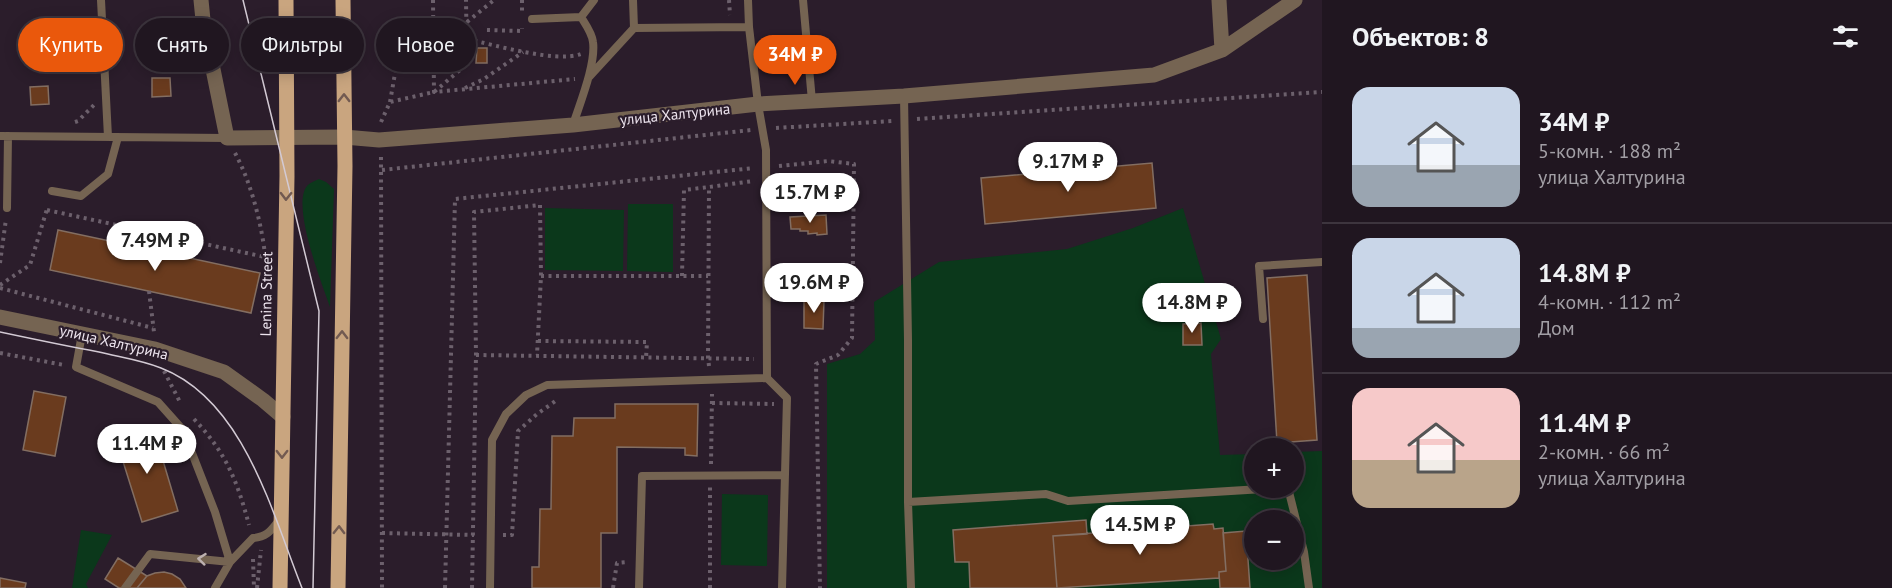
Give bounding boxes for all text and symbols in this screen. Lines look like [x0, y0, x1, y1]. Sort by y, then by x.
chip: Купить [18, 18, 123, 72]
chip: Снять [135, 18, 229, 72]
chip: Фильтры [241, 18, 364, 72]
chip: Новое [376, 18, 476, 72]
text: Объектов: 8 [1352, 20, 1489, 53]
icon: filters [1829, 20, 1862, 53]
pin: 34M ₽ [753, 35, 837, 86]
text: 34M ₽ [767, 41, 823, 67]
one-way arrow [338, 93, 350, 102]
street label: улица Халтурина [619, 99, 731, 129]
text: 34M ₽ [1538, 105, 1610, 138]
icon: home [1400, 111, 1472, 183]
text: 5-комн. · 188 m² [1538, 138, 1681, 164]
pin: 9.17M ₽ [1013, 142, 1123, 193]
text: 9.17M ₽ [1032, 148, 1104, 174]
text: улица Халтурина [1538, 164, 1686, 190]
pin: 15.7M ₽ [755, 173, 865, 224]
text: 15.7M ₽ [774, 179, 846, 205]
one-way arrow [280, 191, 292, 200]
pin: 7.49M ₽ [100, 221, 210, 272]
text: 7.49M ₽ [121, 227, 189, 253]
street label: Lenina Street [256, 251, 276, 337]
text: 14.8M ₽ [1538, 256, 1631, 289]
icon: home [1400, 262, 1472, 334]
pin: 19.6M ₽ [759, 263, 869, 314]
text: 19.6M ₽ [778, 269, 850, 295]
pin: 14.8M ₽ [1137, 283, 1247, 334]
text: 14.8M ₽ [1156, 289, 1228, 315]
text: 4-комн. · 112 m² [1538, 289, 1681, 315]
text: Дом [1538, 315, 1575, 341]
street label: улица Халтурина [58, 320, 170, 364]
one-way arrow [336, 330, 348, 339]
text: 11.4M ₽ [1538, 406, 1631, 439]
icon: home [1400, 412, 1472, 484]
pin: 11.4M ₽ [92, 424, 202, 475]
text: 11.4M ₽ [111, 430, 183, 456]
map controls [1244, 438, 1304, 570]
button: + [1244, 438, 1304, 498]
text: 2-комн. · 66 m² [1538, 439, 1670, 465]
one-way arrow [276, 449, 288, 458]
text: улица Халтурина [1538, 465, 1686, 491]
pin: 14.5M ₽ [1085, 505, 1195, 556]
button: − [1244, 510, 1304, 570]
text: 14.5M ₽ [1104, 511, 1176, 537]
one-way arrow [333, 525, 345, 534]
one-way arrow [197, 553, 206, 566]

